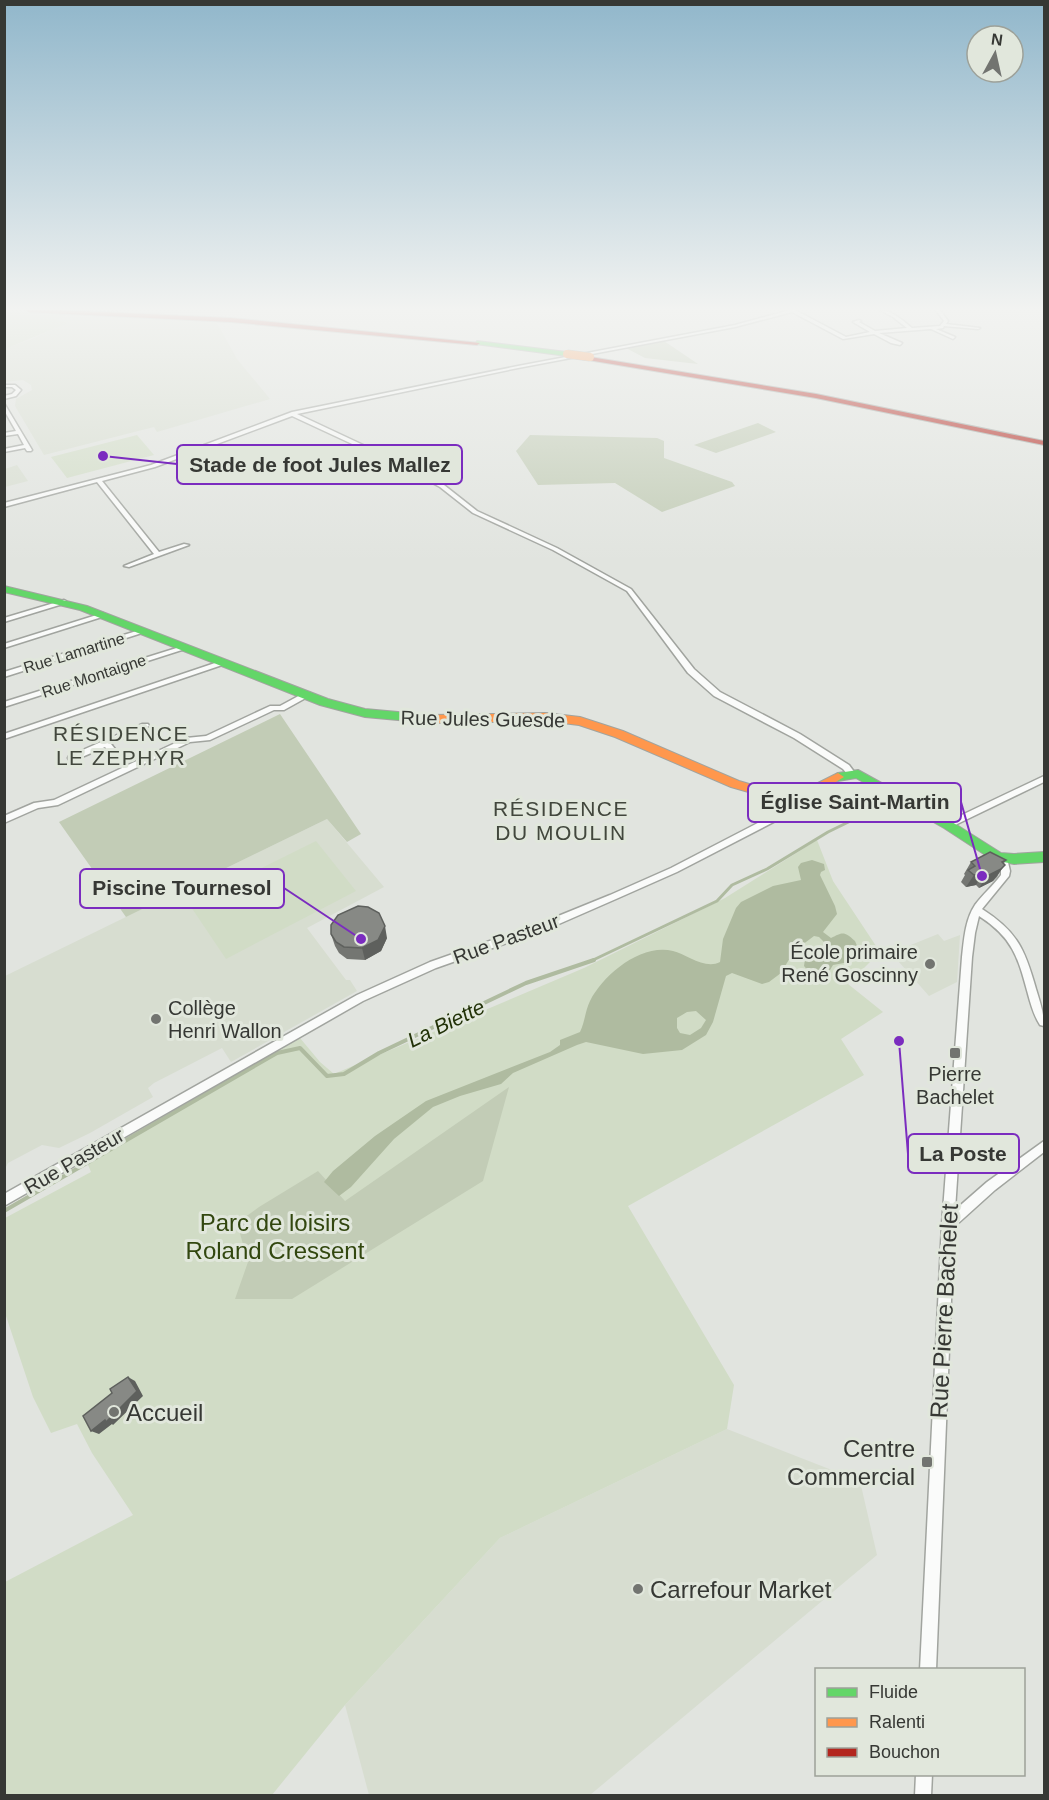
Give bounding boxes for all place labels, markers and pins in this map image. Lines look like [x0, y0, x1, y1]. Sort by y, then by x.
callout: Stade de foot Jules Mallez [177, 445, 462, 484]
callout: Église Saint-Martin [748, 783, 961, 822]
callout: Piscine Tournesol [80, 869, 284, 908]
place label: École primaire René Goscinny [781, 941, 918, 986]
marker: École primaire René Goscinny [923, 957, 937, 971]
place label: Collège Henri Wallon [168, 997, 282, 1042]
marker: Collège Henri Wallon [149, 1012, 163, 1026]
marker: Pierre Bachelet [948, 1046, 962, 1060]
place label: Pierre Bachelet [916, 1063, 994, 1108]
callout: La Poste [908, 1134, 1019, 1173]
place label: Accueil [126, 1399, 203, 1426]
marker: Accueil [107, 1405, 121, 1419]
place label: Centre Commercial [787, 1435, 915, 1490]
marker: Centre Commercial [920, 1455, 934, 1469]
place label: Carrefour Market [650, 1576, 832, 1603]
marker: Carrefour Market [631, 1582, 645, 1596]

